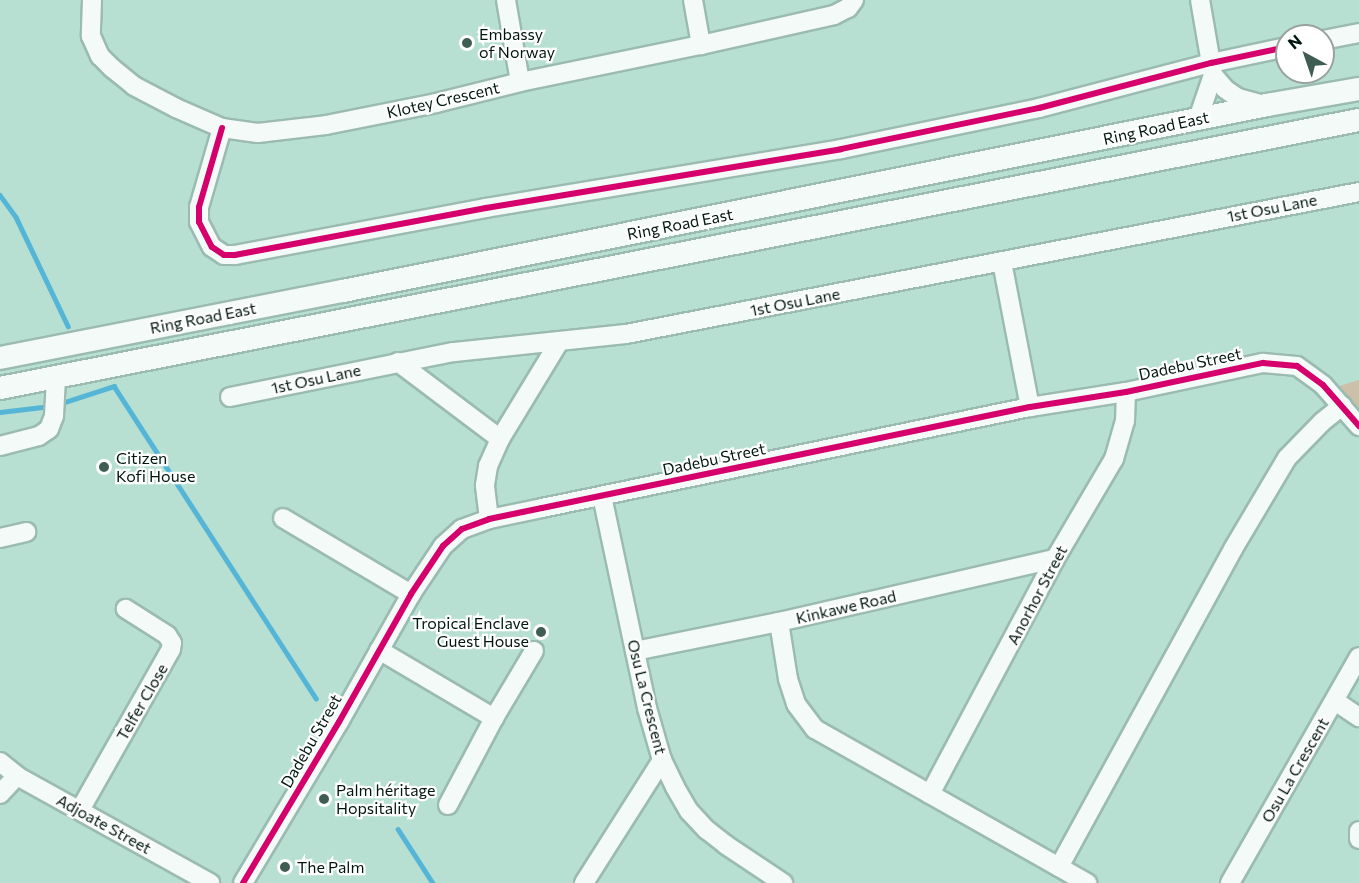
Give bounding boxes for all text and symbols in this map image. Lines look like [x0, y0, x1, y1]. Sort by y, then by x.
place label: Embassy of Norway [479, 24, 555, 62]
north arrow [1275, 24, 1335, 84]
text: N [1284, 30, 1305, 52]
marker: Embassy of Norway [460, 36, 474, 50]
street label: Klotey Crescent [385, 78, 501, 122]
street label: Ring Road East [1101, 107, 1211, 149]
street label: 1st Osu Lane [1225, 190, 1319, 226]
street label: Ring Road East [625, 204, 735, 244]
street label: 1st Osu Lane [748, 284, 842, 320]
street label: Ring Road East [148, 298, 258, 338]
street label: Dadebu Street [1137, 344, 1243, 384]
street label: 1st Osu Lane [269, 360, 363, 398]
street label: Dadebu Street [661, 439, 767, 479]
place label: Citizen Kofi House [116, 448, 195, 486]
marker: Citizen Kofi House [97, 460, 111, 474]
street label: Anorhor Street [1003, 542, 1071, 648]
street label: Kinkawe Road [794, 586, 898, 628]
place label: Tropical Enclave Guest House [412, 613, 529, 651]
marker: Tropical Enclave Guest House [534, 625, 548, 639]
street label: Osu La Crescent [623, 638, 671, 756]
street label: Telfer Close [112, 660, 172, 744]
street label: Dadebu Street [277, 691, 345, 791]
street label: Osu La Crescent [1257, 714, 1333, 826]
place label: Palm héritage Hopsitality [336, 780, 435, 818]
street label: Adjoate Street [53, 790, 155, 858]
marker: Palm héritage Hopsitality [317, 792, 331, 806]
place label: The Palm [297, 857, 364, 877]
marker: The Palm [278, 860, 292, 874]

